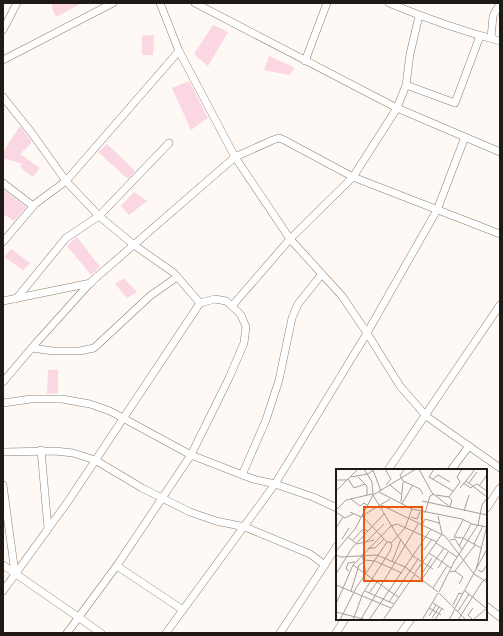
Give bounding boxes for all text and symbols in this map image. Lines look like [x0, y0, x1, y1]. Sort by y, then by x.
inset map [336, 469, 487, 620]

